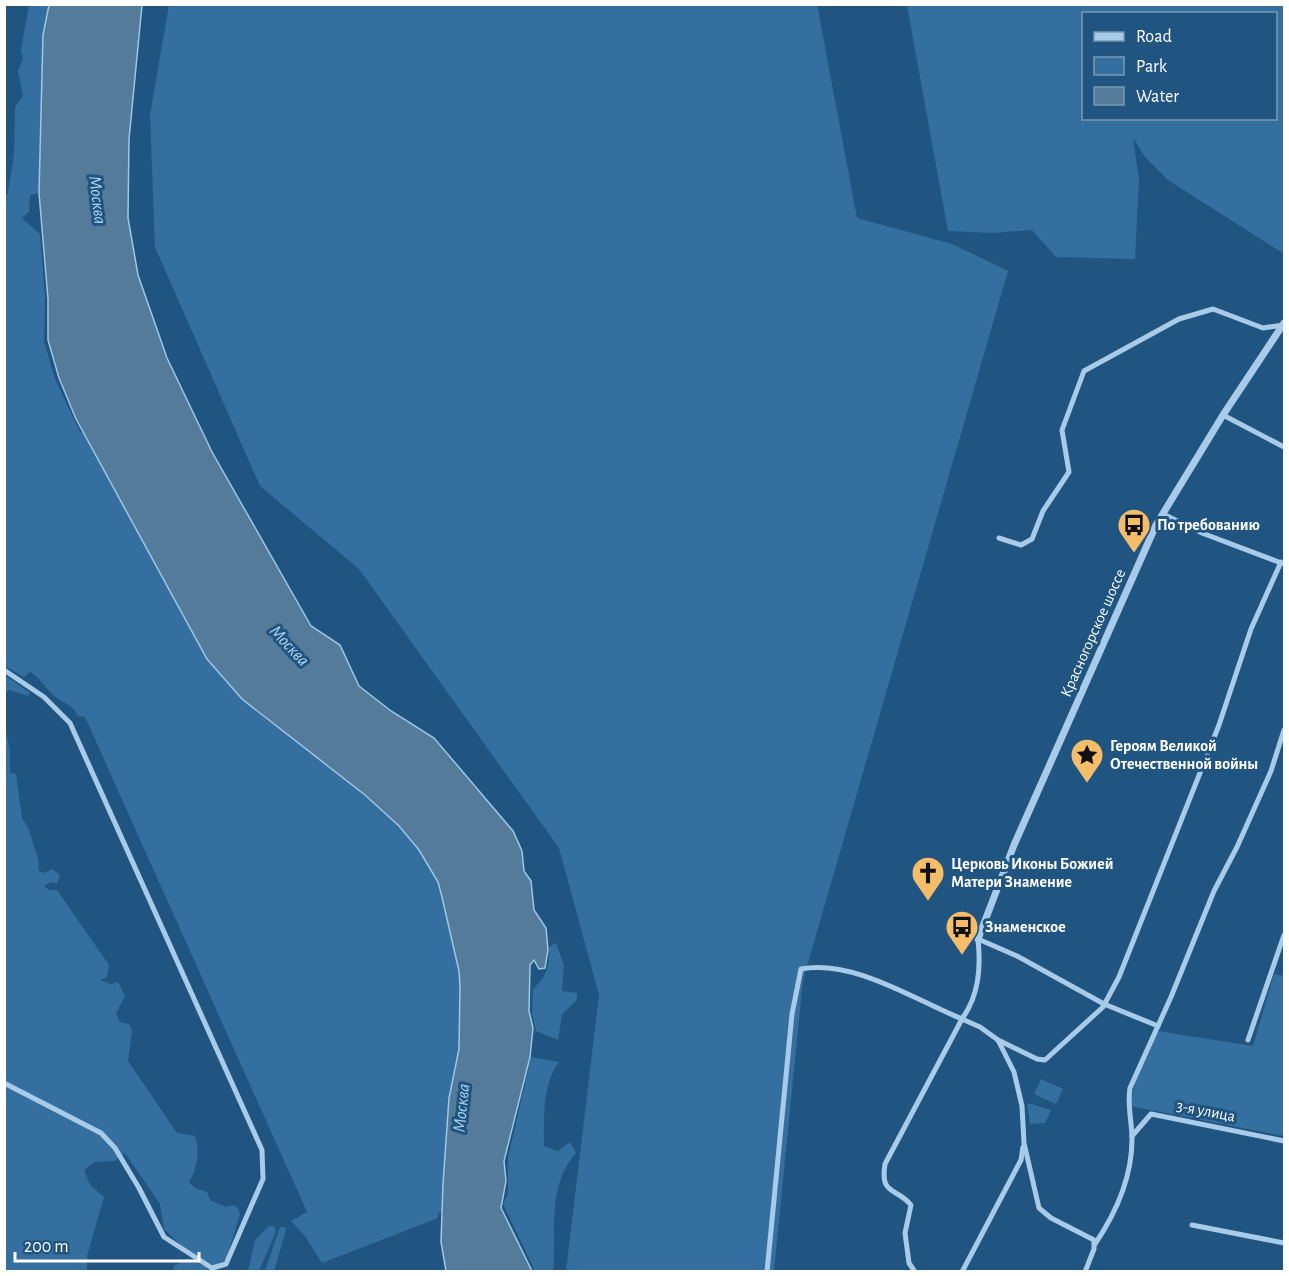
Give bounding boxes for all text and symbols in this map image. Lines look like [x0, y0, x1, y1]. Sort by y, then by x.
legend [1082, 12, 1277, 120]
text: Road [1136, 28, 1172, 46]
text: Park [1136, 58, 1168, 76]
text: Water [1136, 88, 1179, 106]
water label: Москва [85, 175, 109, 225]
bus stop icon: По требованию [1116, 507, 1152, 554]
place label: По требованию [1157, 517, 1260, 533]
street label: Красногорское шоссе [1058, 566, 1128, 700]
water label: Москва [266, 622, 312, 670]
place icon: Героям Великой Отечественной войны [1069, 737, 1105, 784]
place label: Героям Великой Отечественной войны [1110, 738, 1258, 772]
church icon: Церковь Иконы Божией Матери Знамение [910, 855, 946, 902]
place label: Церковь Иконы Божией Матери Знамение [951, 856, 1113, 890]
bus stop icon: Знаменское [944, 909, 980, 956]
place label: Знаменское [985, 919, 1066, 935]
water label: Москва [451, 1083, 473, 1133]
street label: 3-я улица [1175, 1097, 1237, 1126]
scale bar [15, 1225, 200, 1263]
text: 200 m [24, 1238, 69, 1256]

